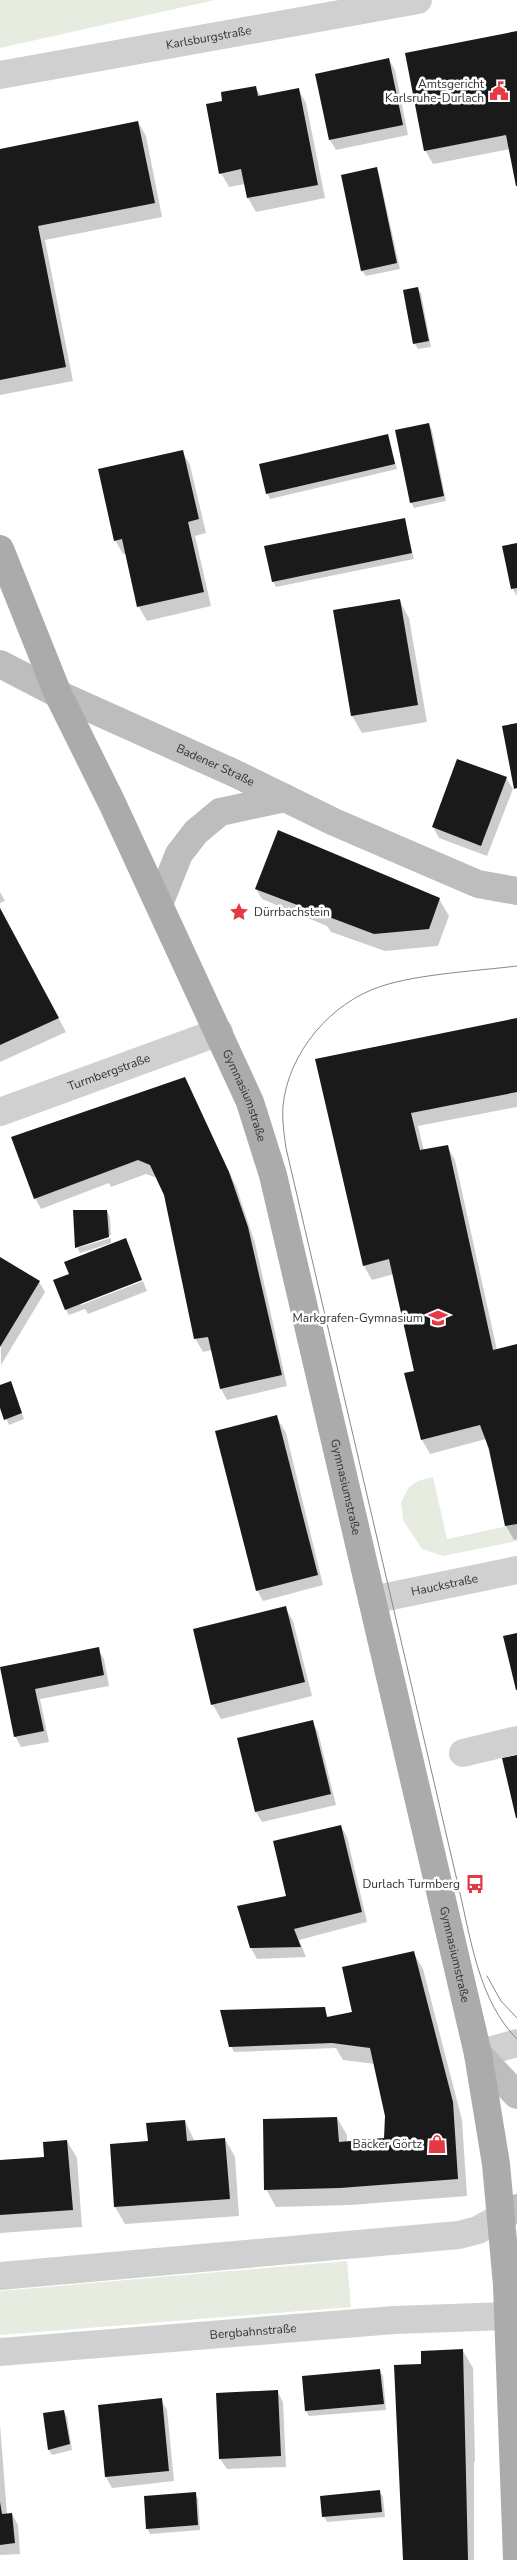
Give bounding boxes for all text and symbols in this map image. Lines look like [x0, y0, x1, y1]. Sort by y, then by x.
street label: Karlsburgstraße [165, 22, 253, 53]
place label: Amtsgericht Karlsruhe-Durlach [385, 76, 485, 106]
public building icon: Amtsgericht Karlsruhe-Durlach [488, 80, 510, 102]
street label: Badener Straße [174, 740, 257, 790]
place icon: Dürrbachstein [228, 901, 250, 923]
place label: Dürrbachstein [254, 904, 330, 920]
street label: Gymnasiumstraße [219, 1047, 270, 1144]
street label: Turmbergstraße [66, 1050, 152, 1095]
school or university icon: Markgrafen-Gymnasium [427, 1307, 449, 1329]
place label: Markgrafen-Gymnasium [293, 1310, 423, 1326]
street label: Gymnasiumstraße [327, 1437, 365, 1537]
street label: Hauckstraße [410, 1570, 479, 1600]
bus stop icon: Durlach Turmberg [464, 1873, 486, 1895]
place label: Durlach Turmberg [362, 1876, 460, 1892]
street label: Gymnasiumstraße [436, 1905, 474, 2004]
shop icon: Bäcker Görtz [426, 2133, 448, 2155]
place label: Bäcker Görtz [353, 2136, 422, 2152]
street label: Bergbahnstraße [209, 2320, 297, 2343]

